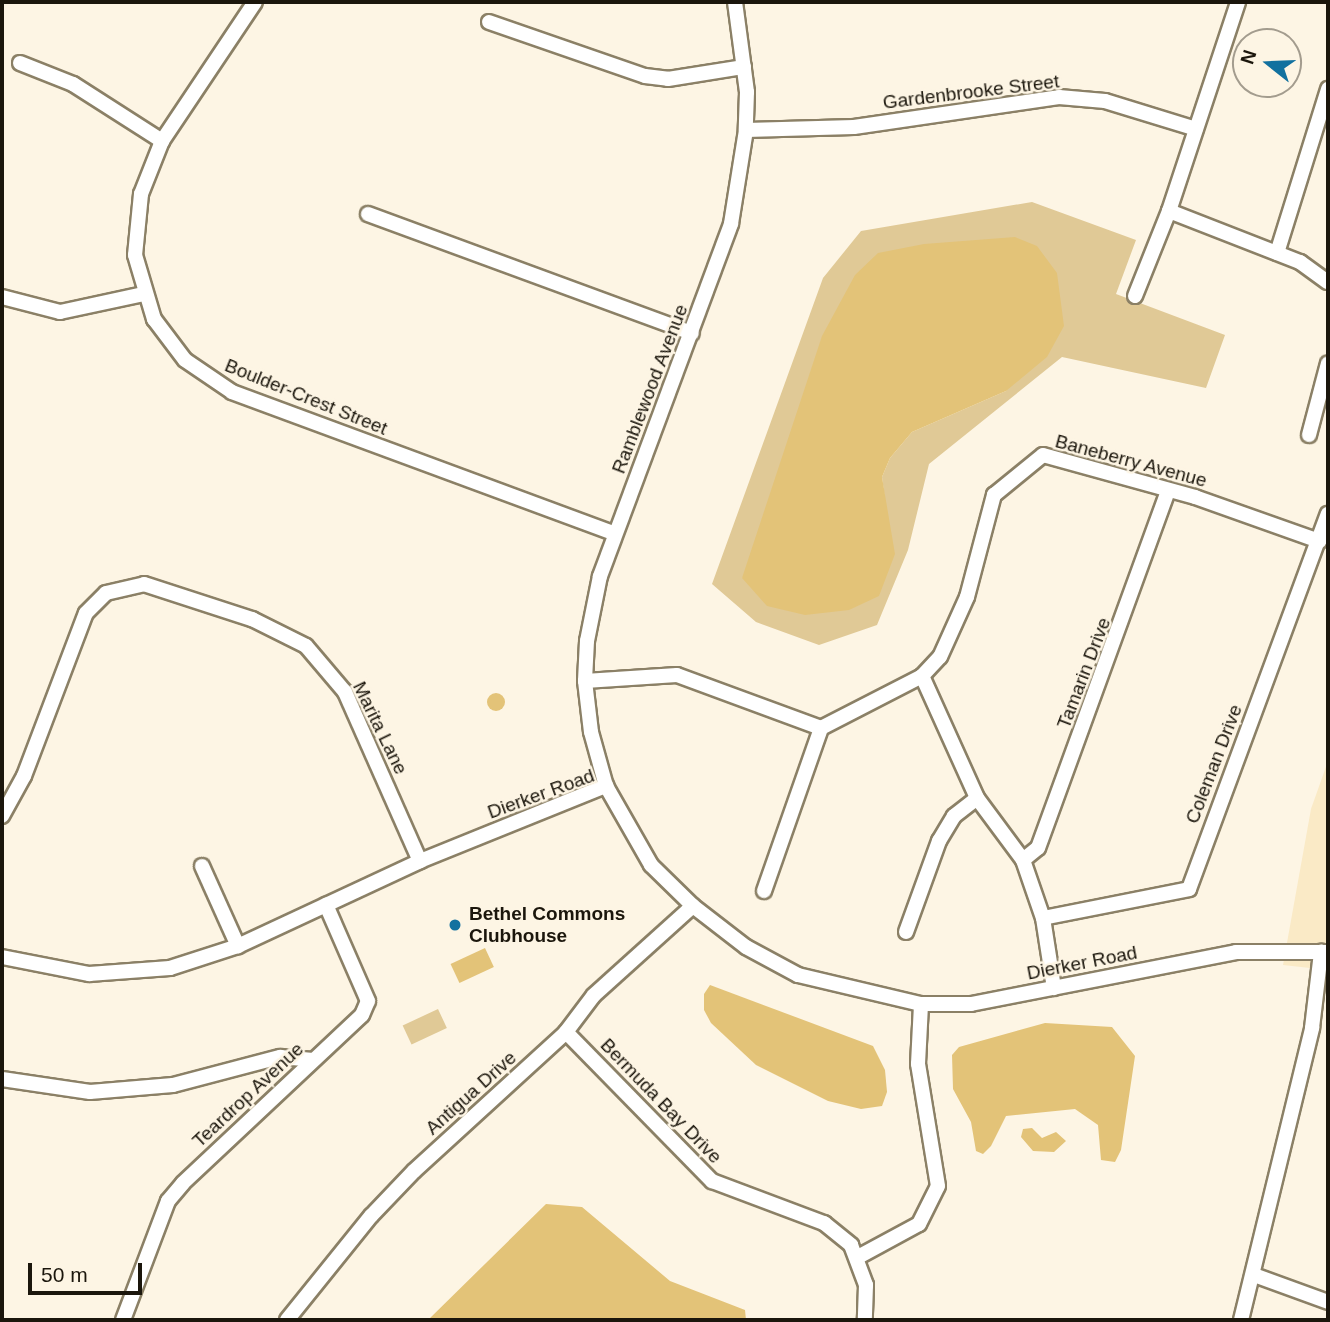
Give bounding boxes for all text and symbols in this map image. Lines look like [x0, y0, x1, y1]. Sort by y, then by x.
north arrow [1232, 28, 1302, 98]
text: N [1236, 47, 1261, 67]
street label: Gardenbrooke Street [882, 70, 1060, 114]
street label: Ramblewood Avenue [607, 301, 693, 477]
street label: Boulder-Crest Street [221, 354, 391, 440]
street label: Baneberry Avenue [1052, 430, 1210, 492]
street label: Tamarin Drive [1052, 614, 1116, 732]
street label: Marita Lane [348, 678, 412, 778]
street label: Coleman Drive [1181, 701, 1247, 827]
street label: Dierker Road [485, 764, 597, 824]
place label: Bethel Commons Clubhouse [469, 903, 625, 947]
marker: Bethel Commons Clubhouse [447, 917, 463, 933]
street label: Dierker Road [1025, 941, 1139, 985]
street label: Bermuda Bay Drive [596, 1034, 726, 1168]
street label: Teardrop Avenue [187, 1037, 309, 1153]
street label: Antigua Drive [421, 1046, 521, 1140]
scale bar [32, 1248, 145, 1292]
text: 50 m [41, 1263, 88, 1286]

